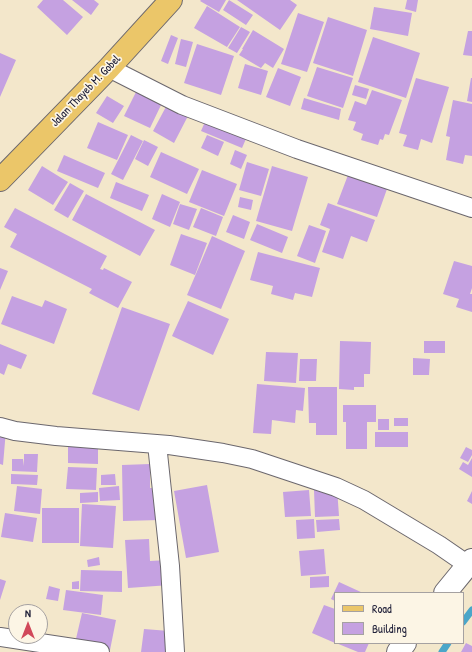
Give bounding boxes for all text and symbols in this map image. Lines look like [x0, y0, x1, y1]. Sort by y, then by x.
street label: Jalan Thayeb M. Gobel [48, 52, 124, 130]
legend [334, 592, 464, 644]
text: Road [372, 600, 392, 617]
north arrow [8, 604, 48, 644]
text: N [25, 606, 31, 620]
text: Building [372, 620, 407, 637]

